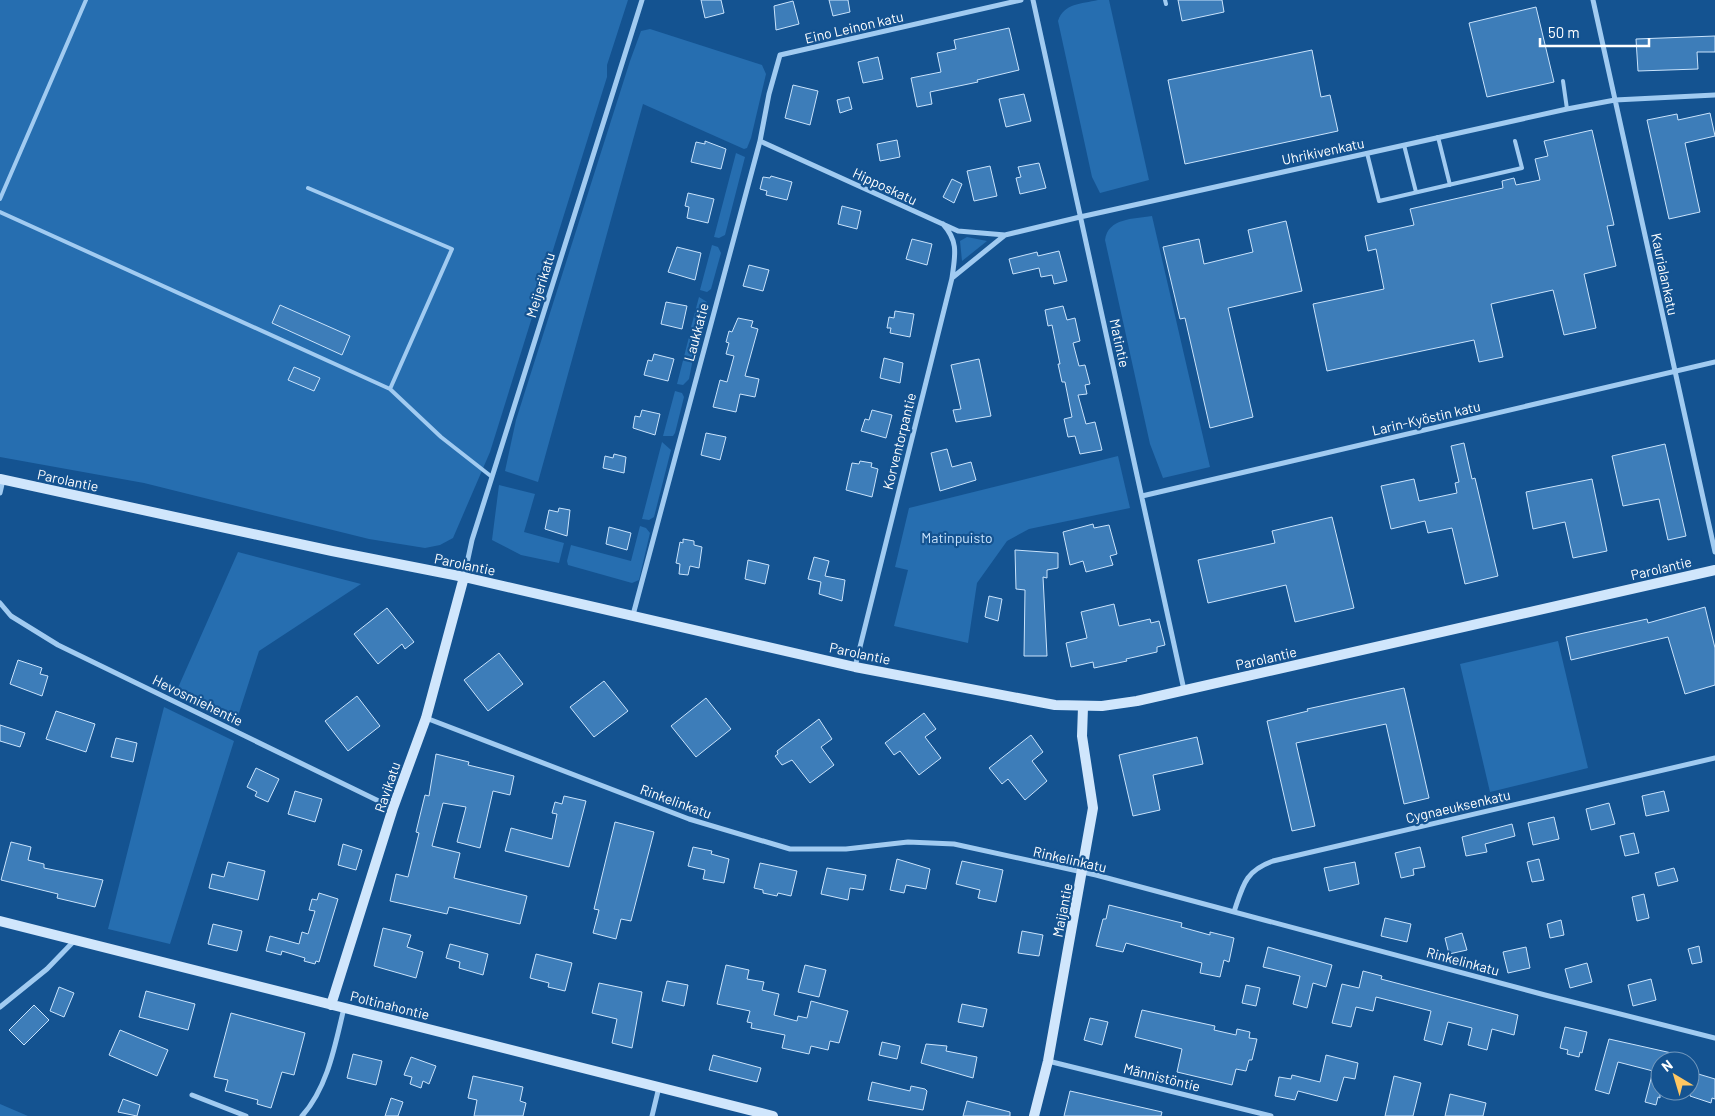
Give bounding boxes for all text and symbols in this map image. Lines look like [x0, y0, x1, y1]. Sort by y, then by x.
street label: Eino Leinon katu [803, 7, 905, 47]
scale bar [1540, 15, 1649, 47]
text: 50 m [1548, 23, 1580, 41]
street label: Uhrikivenkatu [1280, 134, 1366, 168]
street label: Hipposkatu [850, 164, 920, 208]
street label: Kaurialankatu [1648, 231, 1682, 317]
street label: Meijerikatu [522, 250, 558, 320]
street label: Laukkatie [680, 301, 712, 363]
street label: Matintie [1107, 317, 1133, 369]
street label: Korventorpantie [879, 391, 919, 491]
street label: Larin-Kyöstin katu [1370, 397, 1482, 439]
street label: Parolantie [36, 465, 100, 495]
park label: Matinpuisto [921, 529, 993, 546]
street label: Parolantie [433, 549, 497, 579]
street label: Parolantie [1629, 553, 1693, 583]
street label: Parolantie [828, 638, 892, 668]
street label: Parolantie [1234, 643, 1298, 673]
street label: Hevosmiehentie [150, 671, 246, 729]
street label: Ravikatu [370, 759, 404, 815]
street label: Rinkelinkatu [638, 780, 714, 822]
street label: Cygnaeuksenkatu [1404, 786, 1512, 826]
street label: Rinkelinkatu [1032, 842, 1108, 876]
street label: Maijantie [1048, 881, 1076, 939]
street label: Rinkelinkatu [1425, 943, 1501, 979]
street label: Poltinahontie [349, 987, 431, 1023]
north arrow [1650, 1051, 1700, 1101]
text: N [1658, 1056, 1676, 1075]
street label: Männistöntie [1122, 1059, 1202, 1095]

